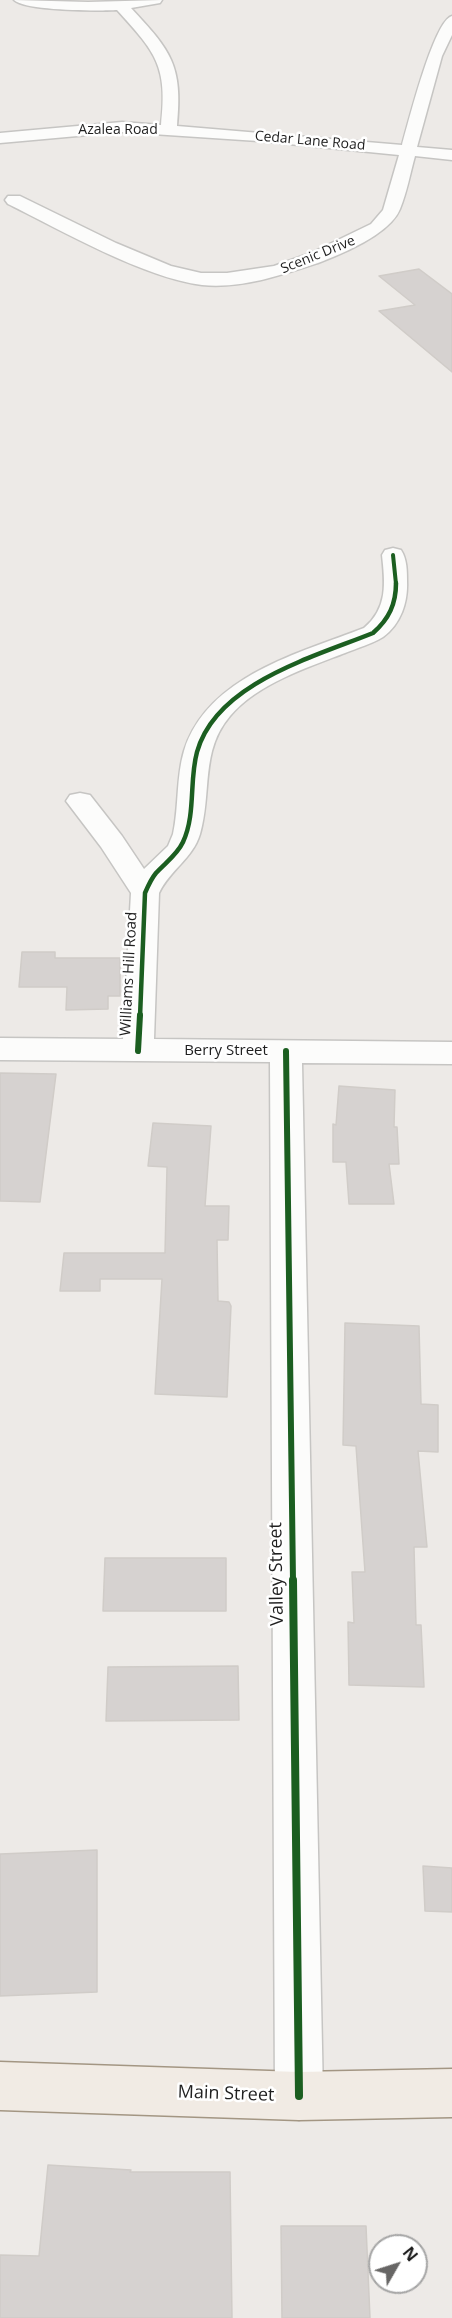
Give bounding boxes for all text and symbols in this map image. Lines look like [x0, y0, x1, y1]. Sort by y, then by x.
street label: Azalea Road [78, 122, 158, 138]
street label: Cedar Lane Road [254, 128, 366, 154]
street label: Scenic Drive [278, 232, 358, 278]
street label: Williams Hill Road [117, 911, 141, 1037]
street label: Berry Street [184, 1042, 268, 1060]
street label: Valley Street [265, 1522, 289, 1626]
street label: Main Street [177, 2082, 275, 2106]
north arrow [368, 2234, 428, 2294]
text: N [398, 2242, 423, 2266]

